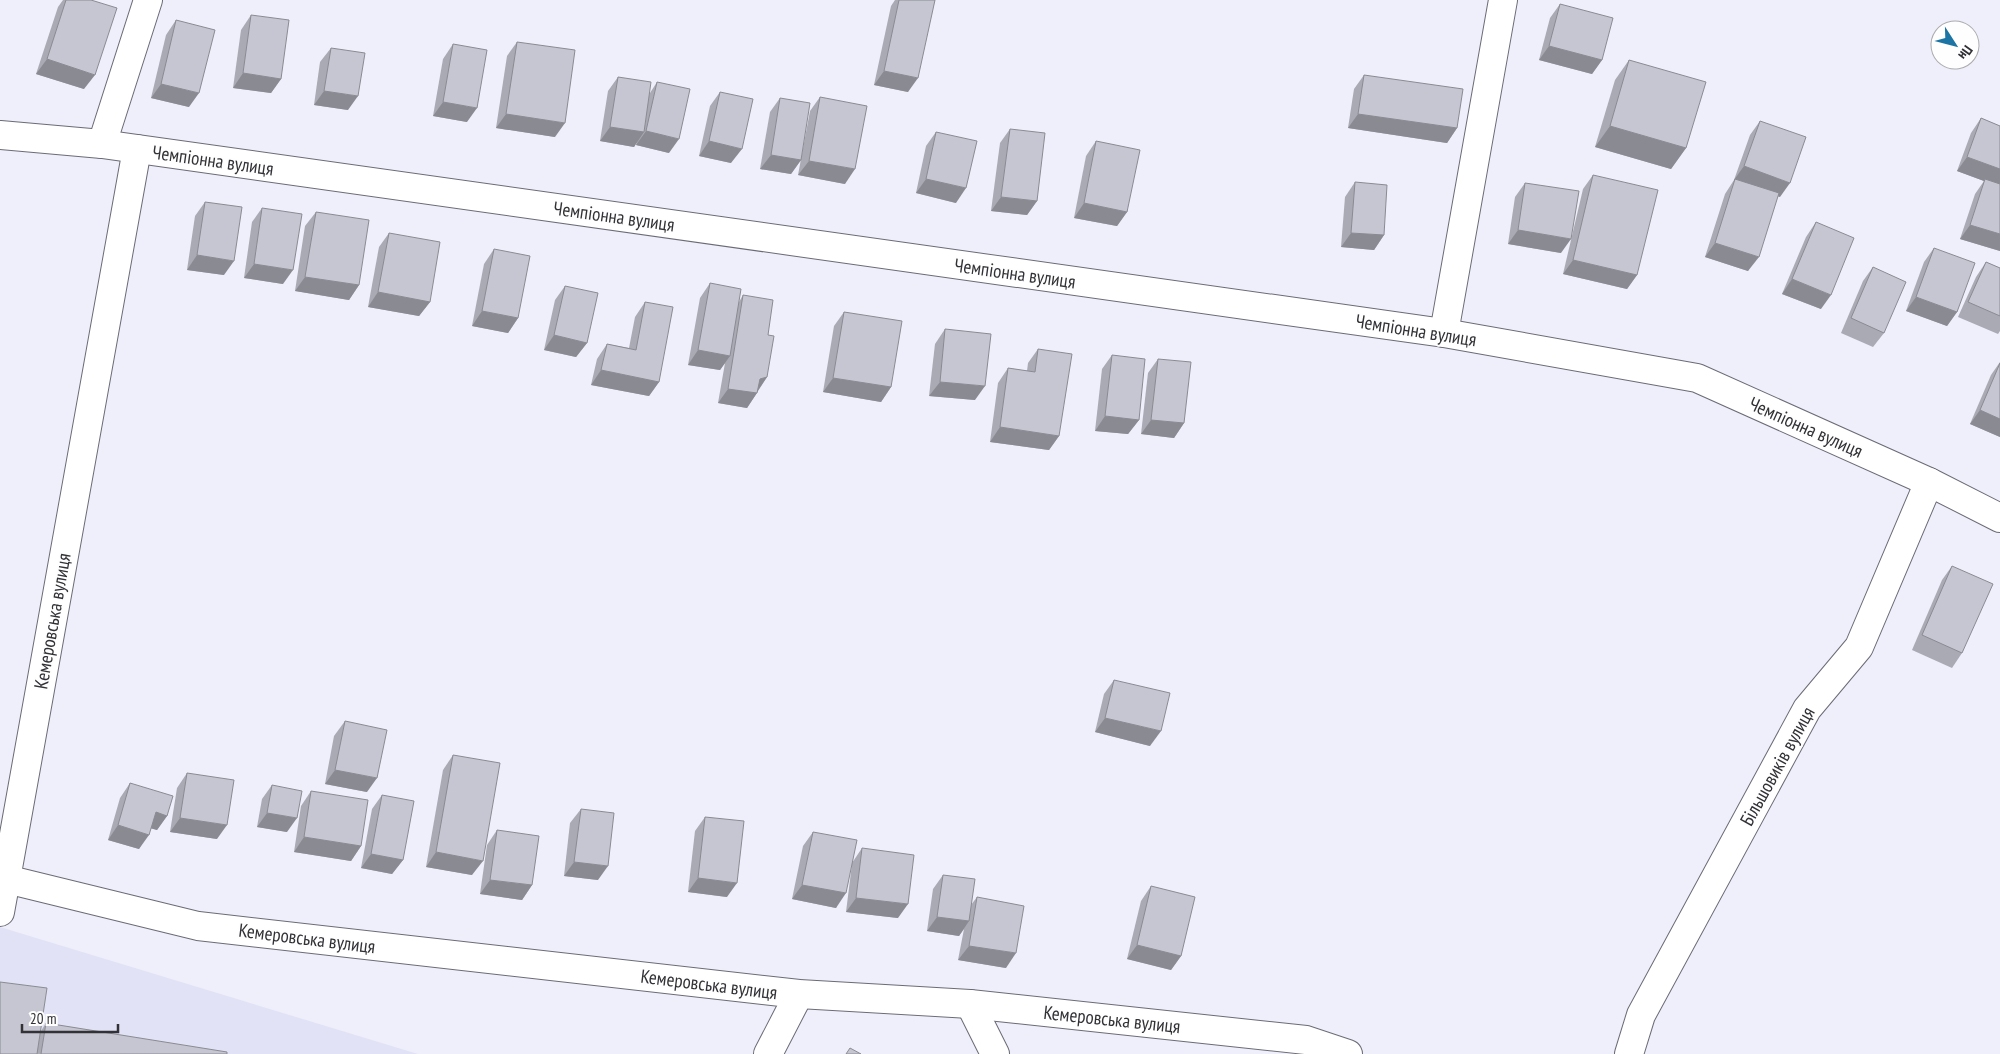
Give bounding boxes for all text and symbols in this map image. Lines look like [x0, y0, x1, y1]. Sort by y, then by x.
north arrow [1930, 20, 1980, 70]
text: Пн [1954, 42, 1977, 63]
street label: Чемпіонна вулиця [151, 140, 275, 180]
street label: Чемпіонна вулиця [552, 196, 676, 236]
street label: Чемпіонна вулиця [953, 253, 1077, 293]
street label: Чемпіонна вулиця [1354, 309, 1478, 351]
street label: Чемпіонна вулиця [1745, 391, 1867, 463]
street label: Кемеровська вулиця [28, 551, 76, 691]
street label: Більшовиків вулиця [1734, 702, 1820, 830]
street label: Кемеровська вулиця [237, 918, 377, 958]
street label: Кемеровська вулиця [639, 964, 779, 1004]
street label: Кемеровська вулиця [1042, 1000, 1182, 1038]
scale bar [22, 1002, 119, 1034]
text: 20 m [30, 1009, 56, 1028]

